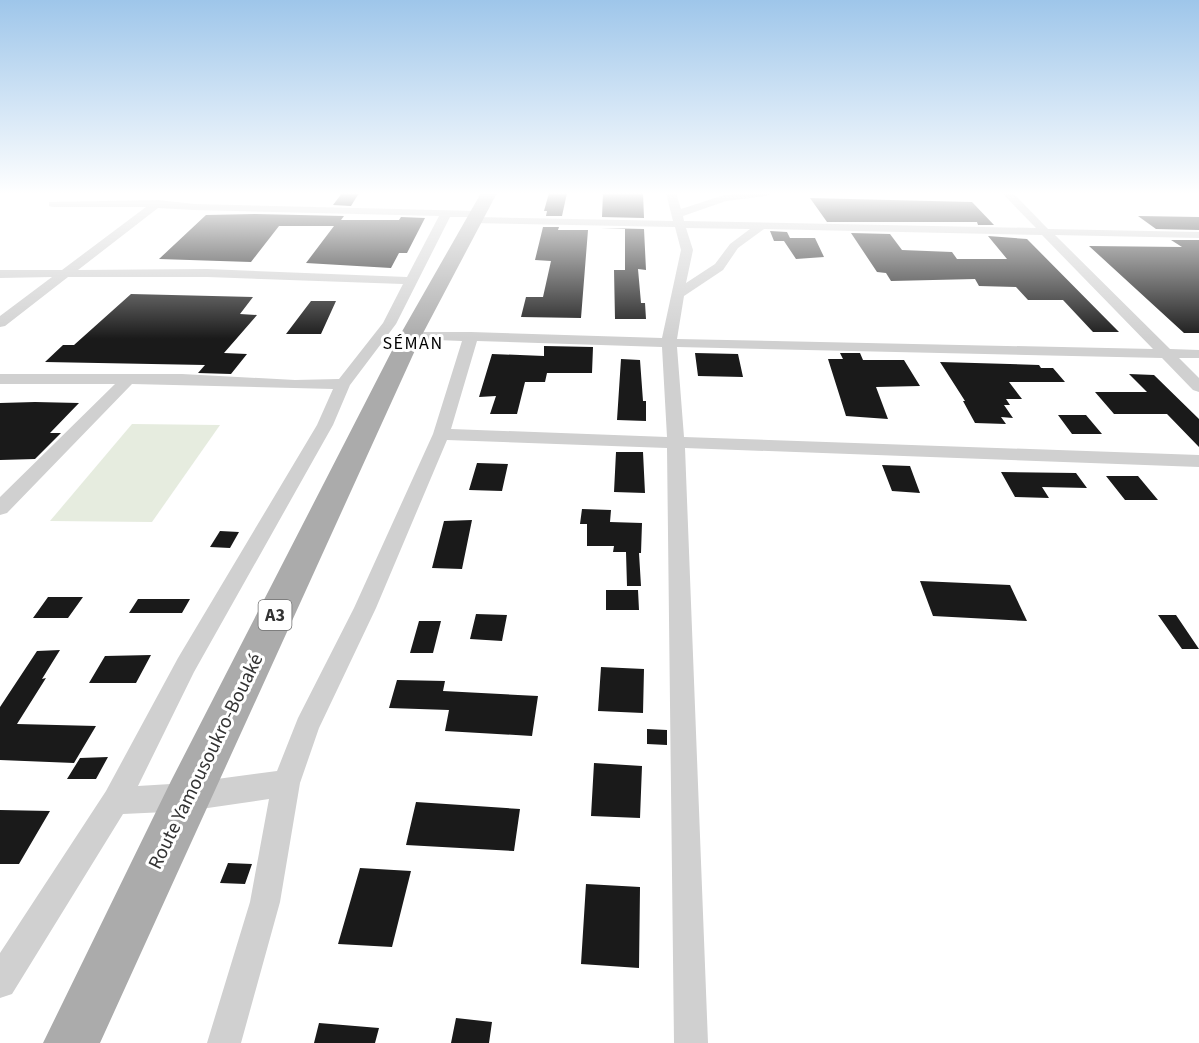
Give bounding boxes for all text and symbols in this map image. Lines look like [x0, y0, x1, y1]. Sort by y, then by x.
district label: SÉMAN [382, 331, 444, 356]
road number: A3 [258, 600, 292, 630]
street label: Route Yamousoukro-Bouaké [141, 649, 270, 874]

